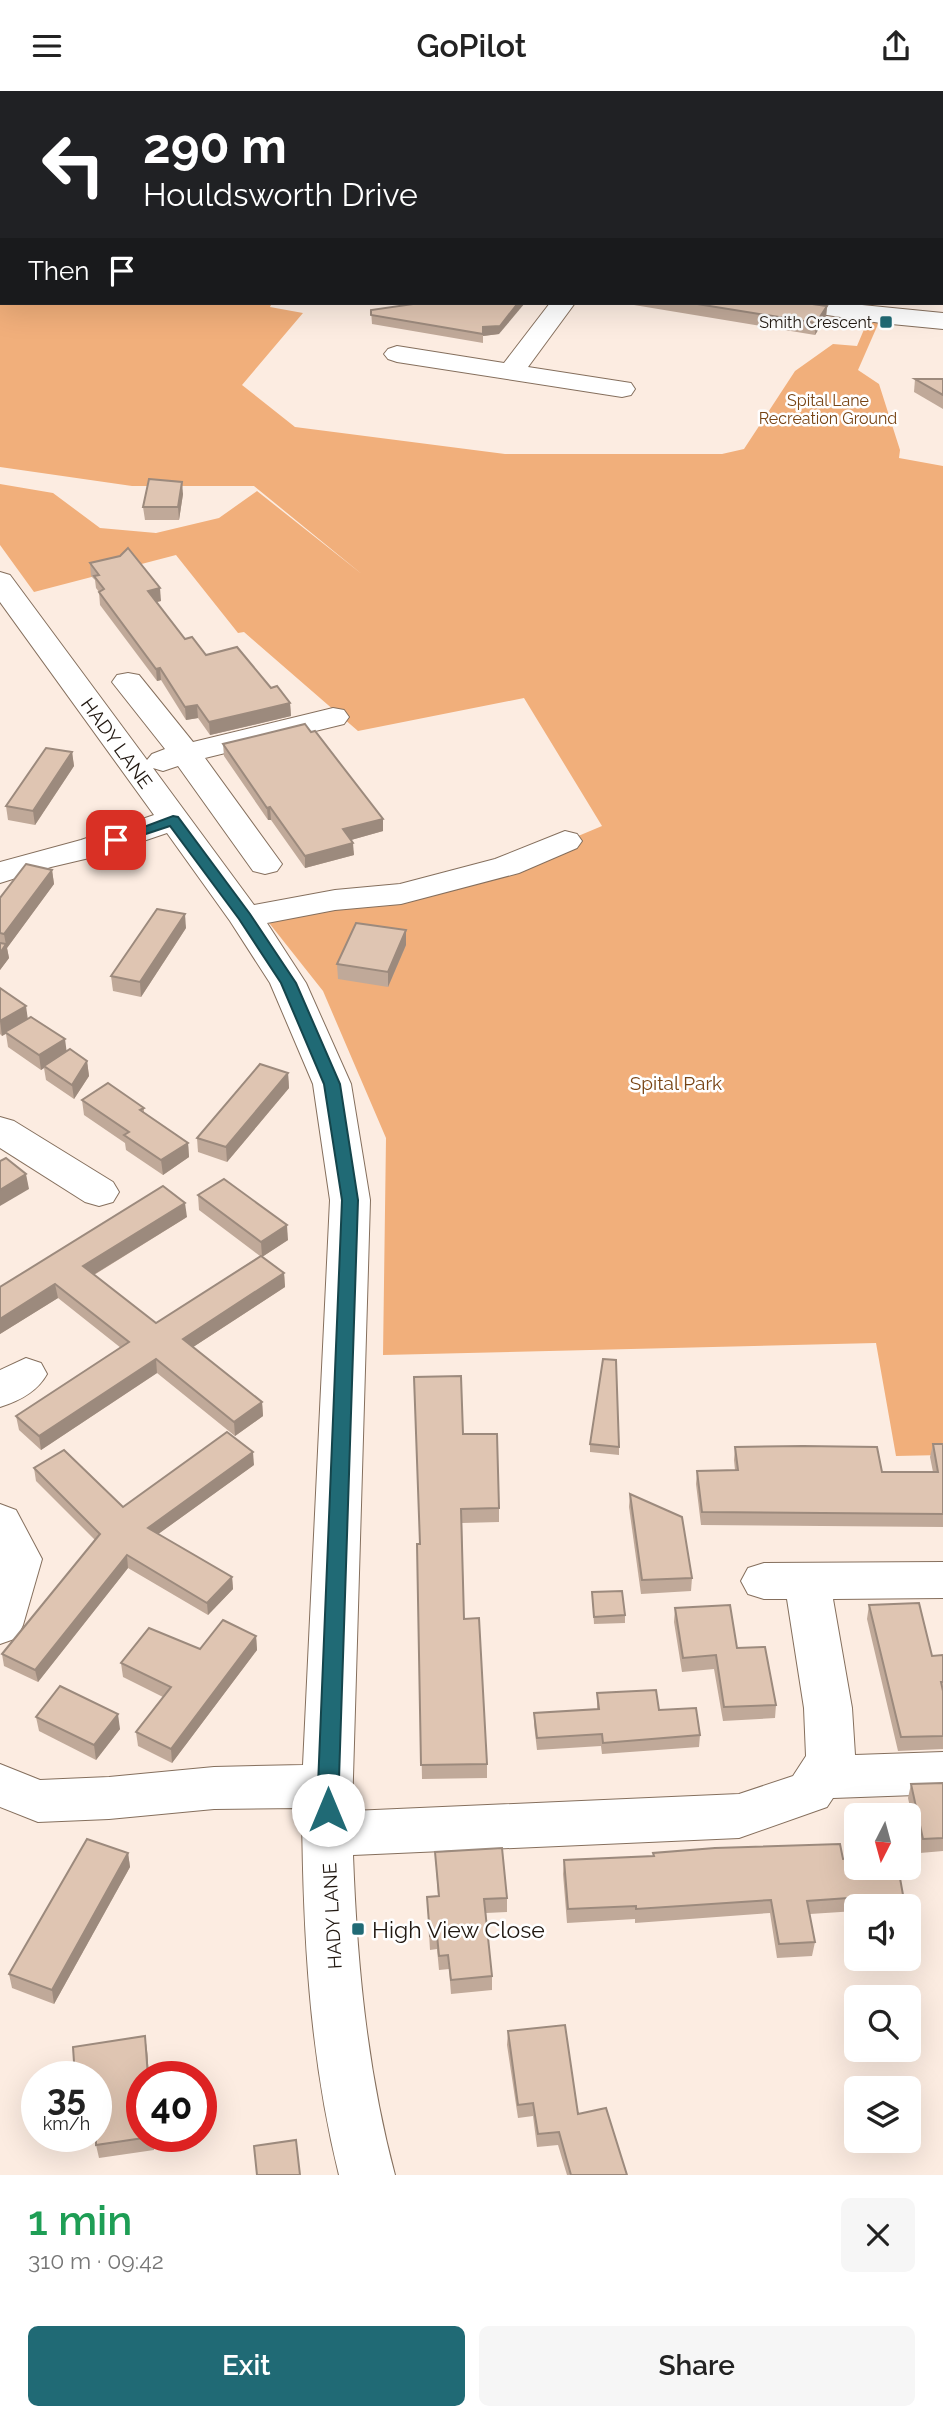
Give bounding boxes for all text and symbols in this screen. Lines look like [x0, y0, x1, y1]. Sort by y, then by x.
icon: menu [28, 27, 66, 65]
text: GoPilot [416, 27, 527, 64]
icon: share [877, 27, 915, 65]
text: 290 m [143, 117, 287, 174]
icon: left [28, 119, 119, 210]
text: Houldsworth Drive [143, 176, 418, 213]
icon: arrive [103, 252, 141, 290]
text: Then [28, 256, 89, 286]
place label: Smith Crescent [759, 313, 873, 332]
marker: Smith Crescent [878, 314, 894, 330]
park label: Spital Lane Recreation Ground [759, 391, 897, 428]
street label: HADY LANE [77, 694, 157, 792]
pin [86, 810, 146, 870]
icon: arrive [97, 821, 135, 859]
park label: Spital Park [630, 1072, 722, 1094]
position arrow [291, 1773, 365, 1847]
north arrow [844, 1803, 920, 1879]
map controls [844, 1803, 921, 2153]
street label: HADY LANE [318, 1862, 346, 1970]
button: sound [844, 1894, 921, 1971]
place label: High View Close [372, 1916, 545, 1943]
marker: High View Close [350, 1921, 366, 1937]
button: search [844, 1985, 921, 2062]
speed limit sign: 40 [126, 2061, 217, 2152]
button: layers [844, 2076, 921, 2153]
text: 35 [47, 2077, 86, 2118]
text: km/h [43, 2113, 90, 2134]
text: 1 min [28, 2196, 132, 2245]
button: close [841, 2198, 915, 2272]
text: 310 m · 09:42 [28, 2247, 164, 2274]
button: Exit [28, 2326, 465, 2406]
button: Share [479, 2326, 915, 2406]

